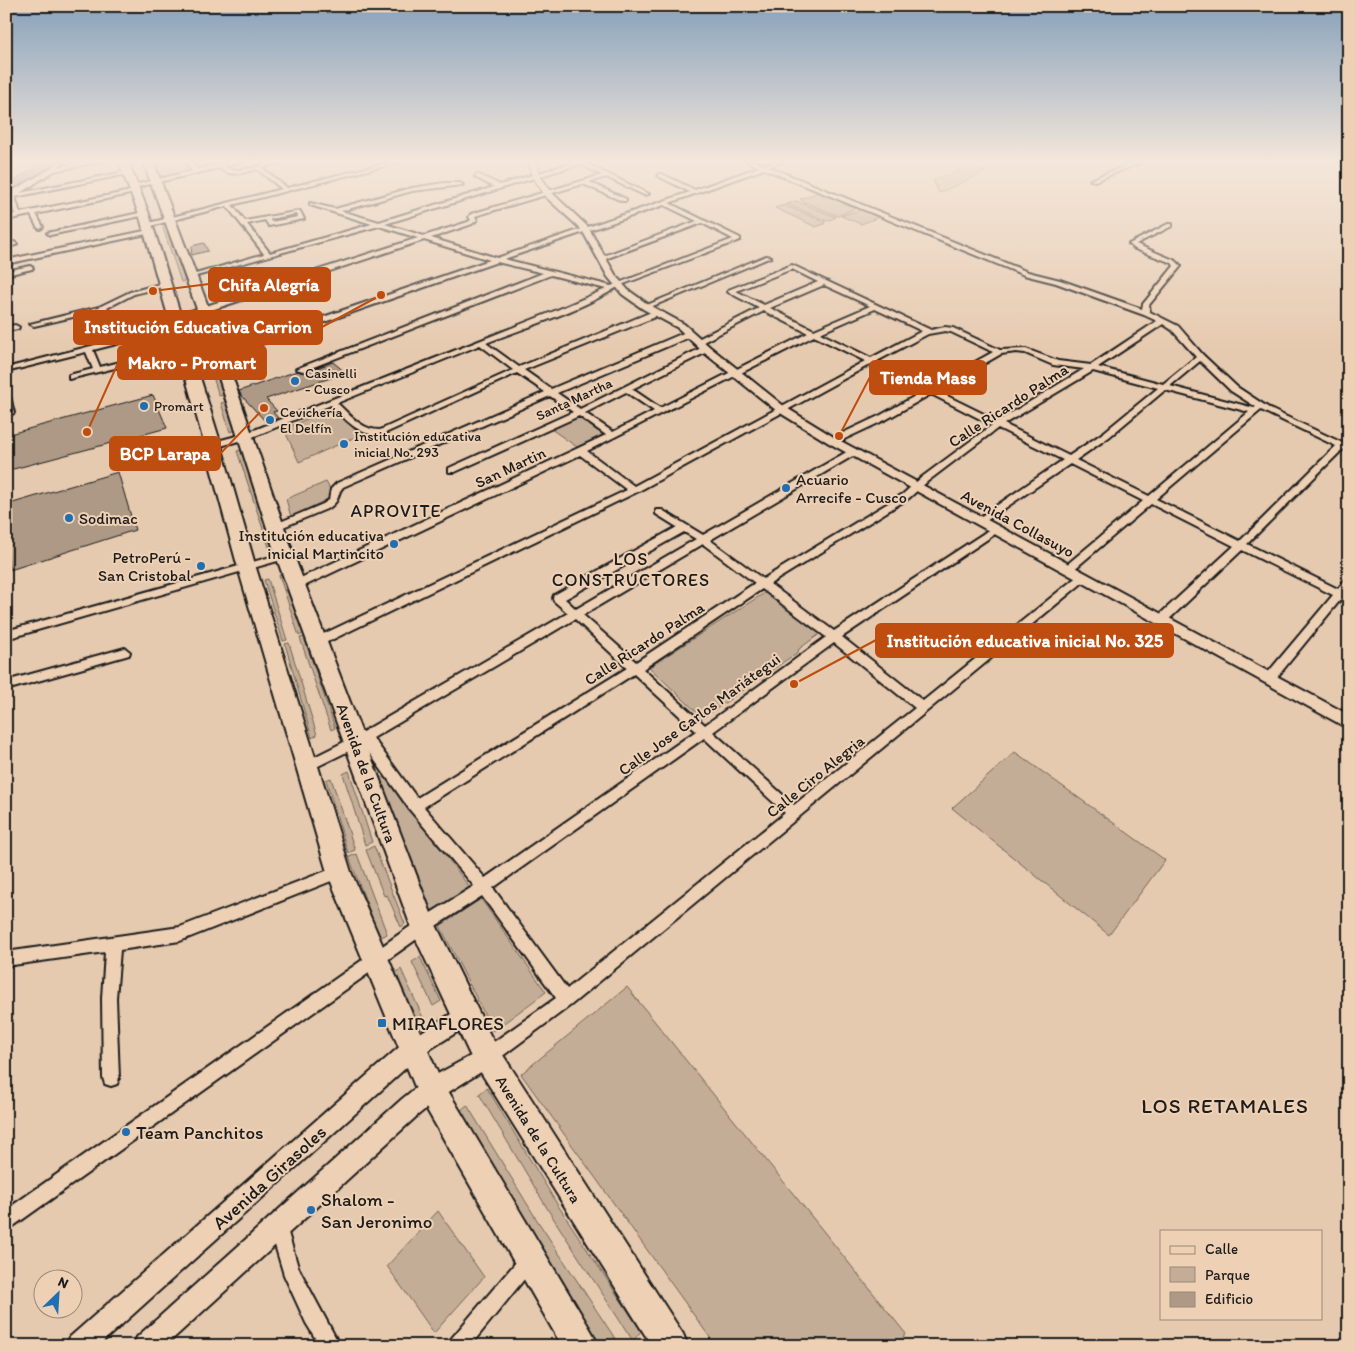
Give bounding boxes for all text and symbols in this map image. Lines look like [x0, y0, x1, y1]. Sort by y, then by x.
callout: Chifa Alegría [209, 268, 330, 301]
text: Chifa Alegría [219, 274, 320, 296]
callout: Institución Educativa Carrion [74, 311, 322, 344]
text: Institución Educativa Carrion [84, 316, 312, 338]
callout: Makro - Promart [118, 346, 266, 379]
text: Makro - Promart [128, 352, 257, 374]
street label: Calle Ricardo Palma [945, 359, 1072, 451]
callout: Tienda Mass [870, 361, 986, 394]
place label: Casinelli - Cusco [305, 365, 357, 398]
text: Tienda Mass [879, 367, 976, 389]
street label: Santa Martha [533, 374, 616, 425]
marker: Casinelli - Cusco [289, 375, 301, 387]
place label: Promart [154, 398, 204, 415]
marker: Promart [138, 400, 150, 412]
place label: Cevichería El Delfín [280, 404, 343, 437]
marker: Cevichería El Delfín [264, 414, 276, 426]
place label: Institución educativa inicial No. 293 [354, 428, 481, 461]
callout: BCP Larapa [110, 437, 220, 470]
marker: Institución educativa inicial No. 293 [338, 438, 350, 450]
text: BCP Larapa [120, 443, 211, 465]
street label: San Martin [472, 443, 549, 492]
place label: Acuario Arrecife - Cusco [796, 470, 907, 507]
marker: Acuario Arrecife - Cusco [780, 482, 792, 494]
street label: Avenida Collasuyo [958, 486, 1078, 561]
district label: APROVITE [351, 500, 441, 522]
place label: Sodimac [79, 509, 138, 528]
marker: Sodimac [63, 512, 75, 524]
place label: Institución educativa inicial Martincito [239, 526, 384, 563]
marker: Institución educativa inicial Martincito [388, 538, 400, 550]
place label: PetroPerú - San Cristobal [98, 548, 191, 585]
district label: LOS CONSTRUCTORES [552, 548, 710, 591]
marker: PetroPerú - San Cristobal [195, 560, 207, 572]
street label: Calle Ricardo Palma [581, 597, 708, 689]
callout: Institución educativa inicial No. 325 [876, 624, 1173, 657]
text: Institución educativa inicial No. 325 [887, 630, 1164, 652]
street label: Calle Jose Carlos Mariátegui [615, 649, 784, 780]
street label: Avenida de la Cultura [333, 701, 401, 845]
street label: Calle Ciro Alegria [762, 731, 869, 822]
place label: MIRAFLORES [392, 1012, 504, 1035]
marker: MIRAFLORES [376, 1017, 388, 1029]
street label: Avenida de la Cultura [492, 1072, 586, 1207]
district label: LOS RETAMALES [1141, 1093, 1309, 1118]
street label: Avenida Girasoles [208, 1120, 331, 1234]
place label: Team Panchitos [136, 1121, 264, 1144]
marker: Team Panchitos [120, 1126, 132, 1138]
place label: Shalom - San Jeronimo [321, 1188, 432, 1233]
marker: Shalom - San Jeronimo [305, 1204, 317, 1216]
legend [1160, 1230, 1322, 1320]
text: Calle [1205, 1240, 1238, 1258]
text: Parque [1205, 1266, 1250, 1284]
north arrow [32, 1270, 82, 1320]
text: N [55, 1273, 71, 1292]
text: Edificio [1205, 1290, 1253, 1308]

